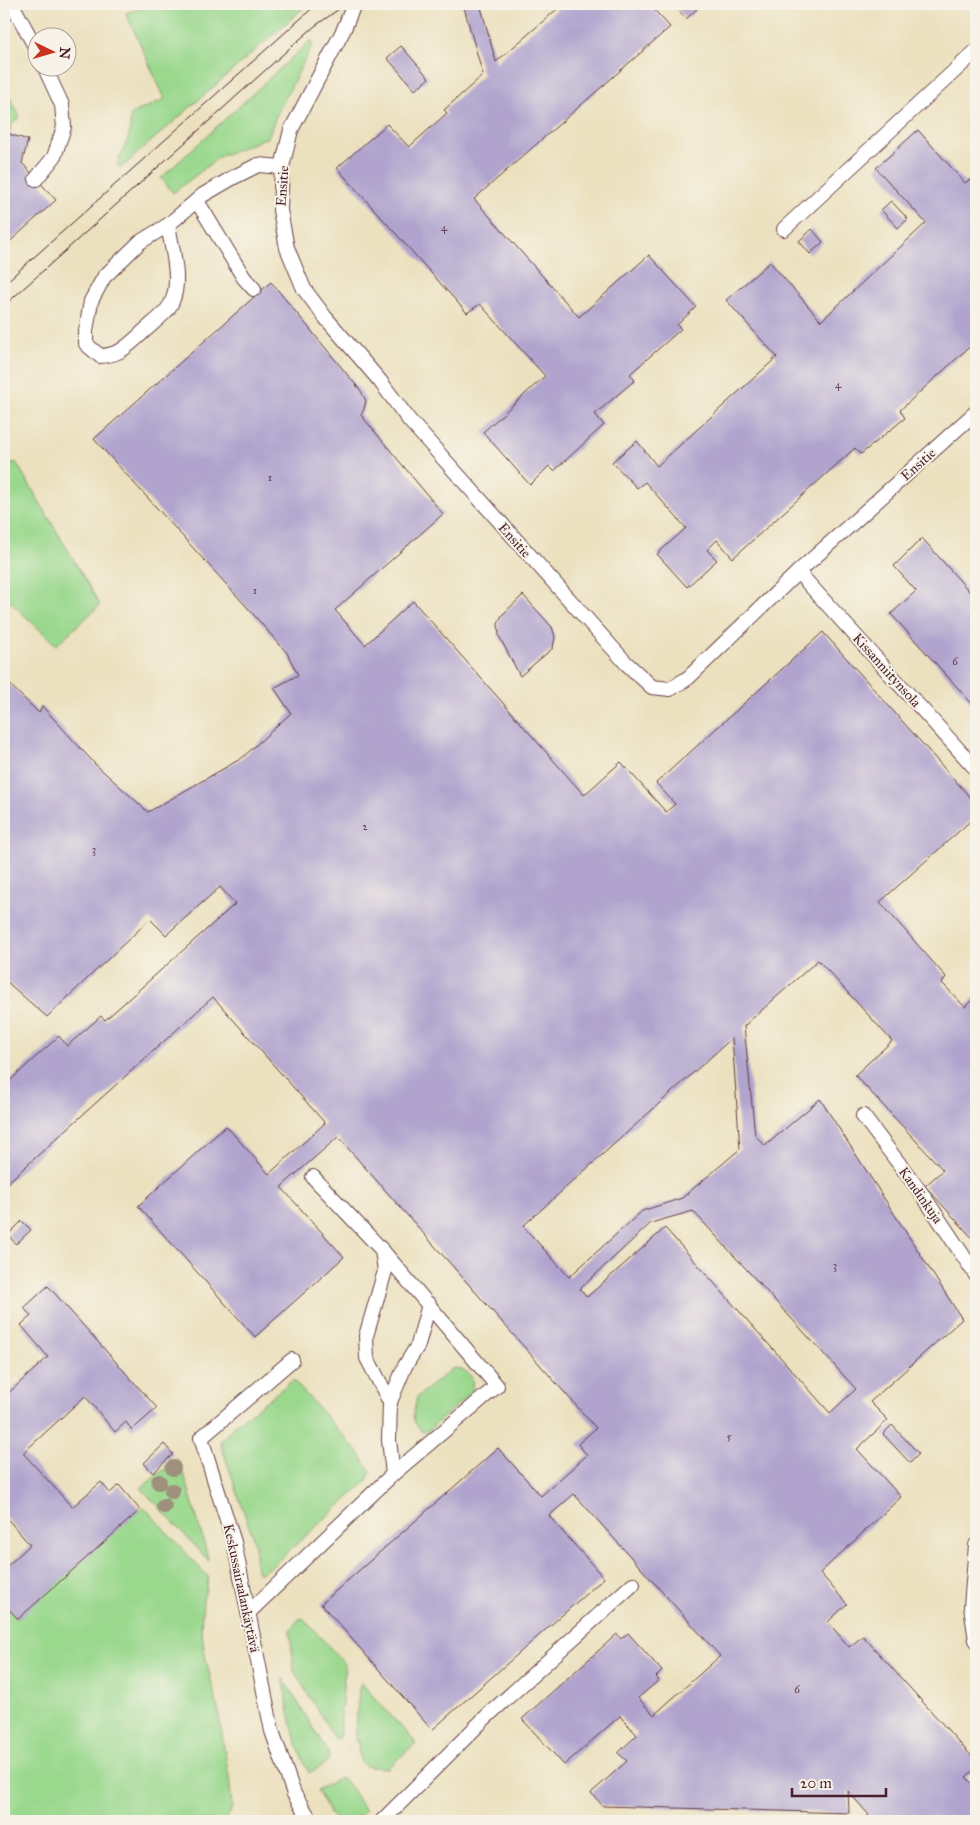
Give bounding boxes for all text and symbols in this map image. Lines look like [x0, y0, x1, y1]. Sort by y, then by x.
north arrow [28, 28, 78, 78]
text: N [55, 46, 73, 60]
street label: Ensitie [273, 165, 292, 207]
house number: 4 [441, 221, 448, 234]
house number: 4 [835, 378, 842, 391]
street label: Ensitie [897, 444, 939, 484]
house number: 1 [268, 471, 272, 484]
street label: Ensitie [495, 519, 535, 561]
house number: 1 [253, 584, 257, 597]
street label: Kissanniitynsola [849, 630, 924, 711]
house number: 6 [952, 655, 958, 668]
house number: 2 [362, 820, 368, 833]
house number: 3 [92, 843, 96, 856]
street label: Kandinkuja [895, 1164, 946, 1227]
house number: 3 [833, 1259, 837, 1272]
house number: 5 [726, 1430, 732, 1443]
street label: Keskussairaalankäytävä [220, 1522, 263, 1654]
house number: 6 [794, 1683, 800, 1696]
scale bar [792, 1765, 886, 1797]
text: 20 m [800, 1774, 832, 1792]

